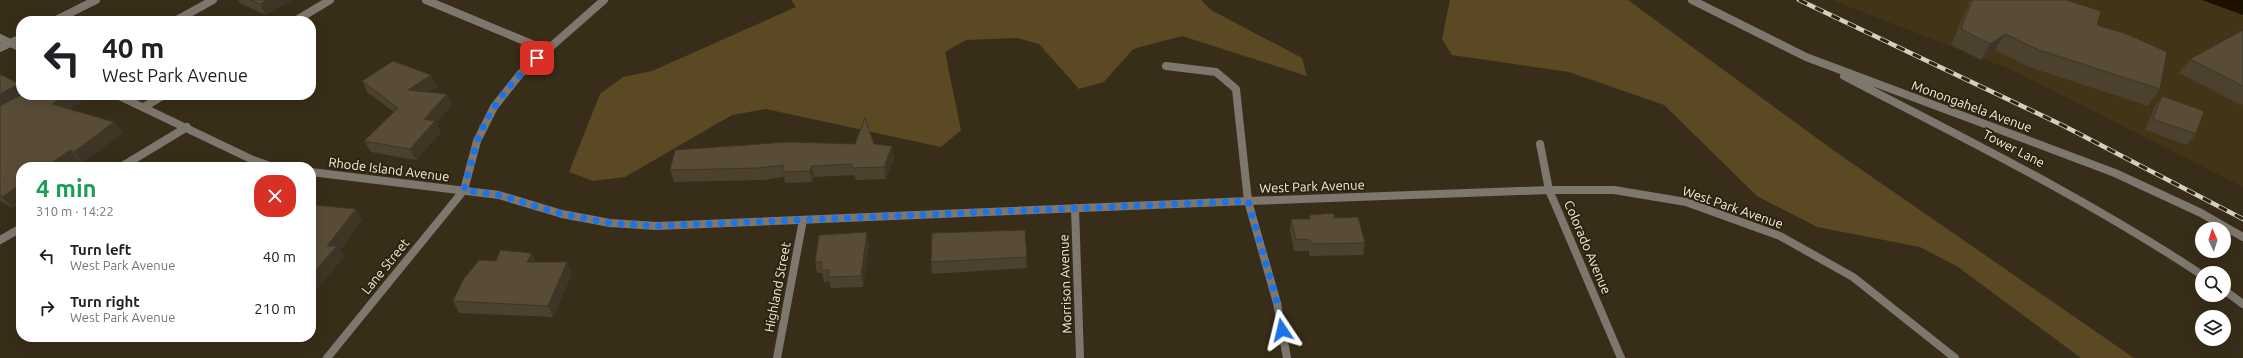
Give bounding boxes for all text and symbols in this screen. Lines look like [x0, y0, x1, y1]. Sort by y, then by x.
icon: left [36, 32, 88, 84]
text: 40 m [102, 32, 164, 63]
pin [520, 41, 554, 75]
icon: arrive [526, 47, 548, 69]
text: West Park Avenue [102, 65, 248, 85]
street label: Monongahela Avenue [1910, 78, 2034, 134]
street label: Tower Lane [1981, 126, 2047, 170]
street label: Rhode Island Avenue [328, 155, 450, 183]
text: 4 min [36, 175, 97, 202]
button: close [254, 175, 296, 217]
street label: West Park Avenue [1259, 177, 1365, 195]
street label: West Park Avenue [1681, 183, 1785, 231]
street label: Colorado Avenue [1562, 198, 1614, 296]
text: 310 m · 14:22 [36, 204, 114, 218]
north arrow [2195, 222, 2231, 258]
map controls [2195, 222, 2231, 346]
street label: Morrison Avenue [1056, 234, 1074, 334]
street label: Lane Street [358, 235, 412, 297]
text: Turn left [70, 241, 131, 258]
street label: Highland Street [761, 241, 793, 333]
icon: left [36, 245, 58, 267]
text: 40 m [263, 248, 296, 265]
text: West Park Avenue [70, 258, 175, 272]
button: search [2195, 266, 2231, 302]
text: Turn right [70, 293, 140, 310]
icon: right [36, 297, 58, 319]
text: 210 m [254, 300, 296, 317]
position arrow [1261, 309, 1303, 351]
text: West Park Avenue [70, 310, 175, 324]
button: layers [2195, 310, 2231, 346]

